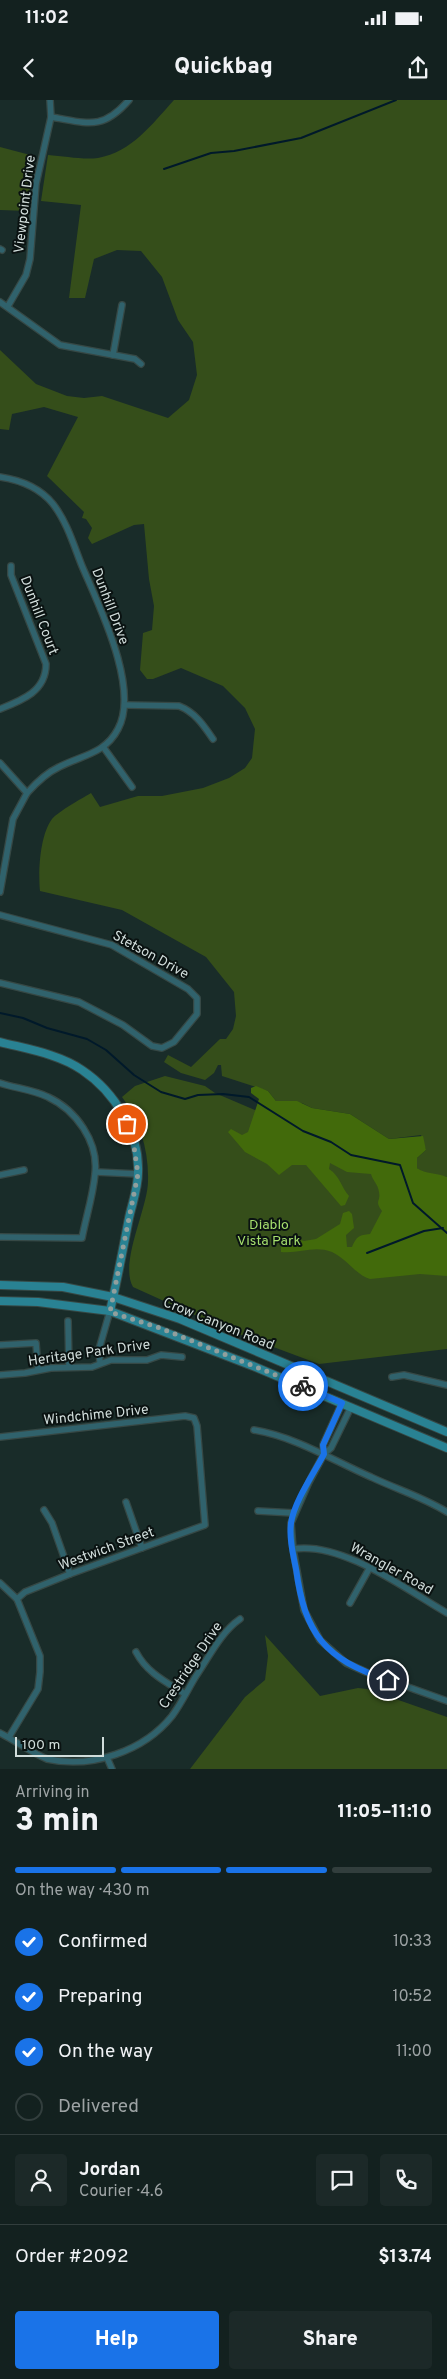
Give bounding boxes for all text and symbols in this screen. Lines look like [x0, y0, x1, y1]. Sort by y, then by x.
text: 11:02 [25, 6, 69, 30]
icon: back [15, 54, 43, 82]
text: Quickbag [174, 54, 273, 81]
icon: share [404, 54, 432, 82]
street label: Viewpoint Drive [11, 154, 40, 254]
street label: Dunhill Drive [87, 566, 132, 647]
street label: Dunhill Court [16, 574, 61, 657]
street label: Stetson Drive [109, 927, 191, 983]
pin [106, 1103, 148, 1145]
icon: bag [113, 1110, 141, 1138]
park label: Diablo Vista Park [237, 1217, 301, 1250]
street label: Crow Canyon Road [160, 1294, 276, 1354]
street label: Heritage Park Drive [27, 1336, 151, 1370]
courier [278, 1361, 328, 1411]
icon: bike [289, 1372, 317, 1400]
street label: Windchime Drive [43, 1402, 150, 1429]
street label: Westwich Street [56, 1524, 157, 1575]
street label: Wrangler Road [347, 1540, 436, 1599]
street label: Crestridge Drive [156, 1619, 227, 1713]
pin [367, 1659, 409, 1701]
icon: home [374, 1666, 402, 1694]
scale bar [15, 1734, 104, 1757]
text: 100 m [22, 1737, 60, 1754]
text: Arriving in [15, 1783, 90, 1803]
text: 11:05–11:10 [337, 1800, 432, 1824]
text: 3 min [15, 1802, 99, 1842]
text: On the way · 430 m [15, 1881, 150, 1901]
icon: check [15, 1928, 43, 1956]
text: Confirmed [58, 1930, 148, 1954]
text: 10:33 [393, 1932, 432, 1952]
icon: check [15, 1983, 43, 2011]
text: Preparing [58, 1985, 142, 2009]
text: 10:52 [393, 1987, 432, 2007]
icon: check [15, 2038, 43, 2066]
text: On the way [58, 2040, 153, 2064]
text: 11:00 [396, 2042, 432, 2062]
text: Delivered [58, 2095, 139, 2119]
button: person [15, 2154, 67, 2206]
button: chat [316, 2154, 368, 2206]
button: phone [380, 2154, 432, 2206]
text: Jordan [79, 2158, 141, 2182]
text: Courier · 4.6 [79, 2182, 163, 2202]
text: Order #2092 [15, 2245, 129, 2269]
text: $13.74 [378, 2245, 432, 2269]
button: Help [15, 2311, 219, 2369]
button: Share [229, 2311, 432, 2369]

